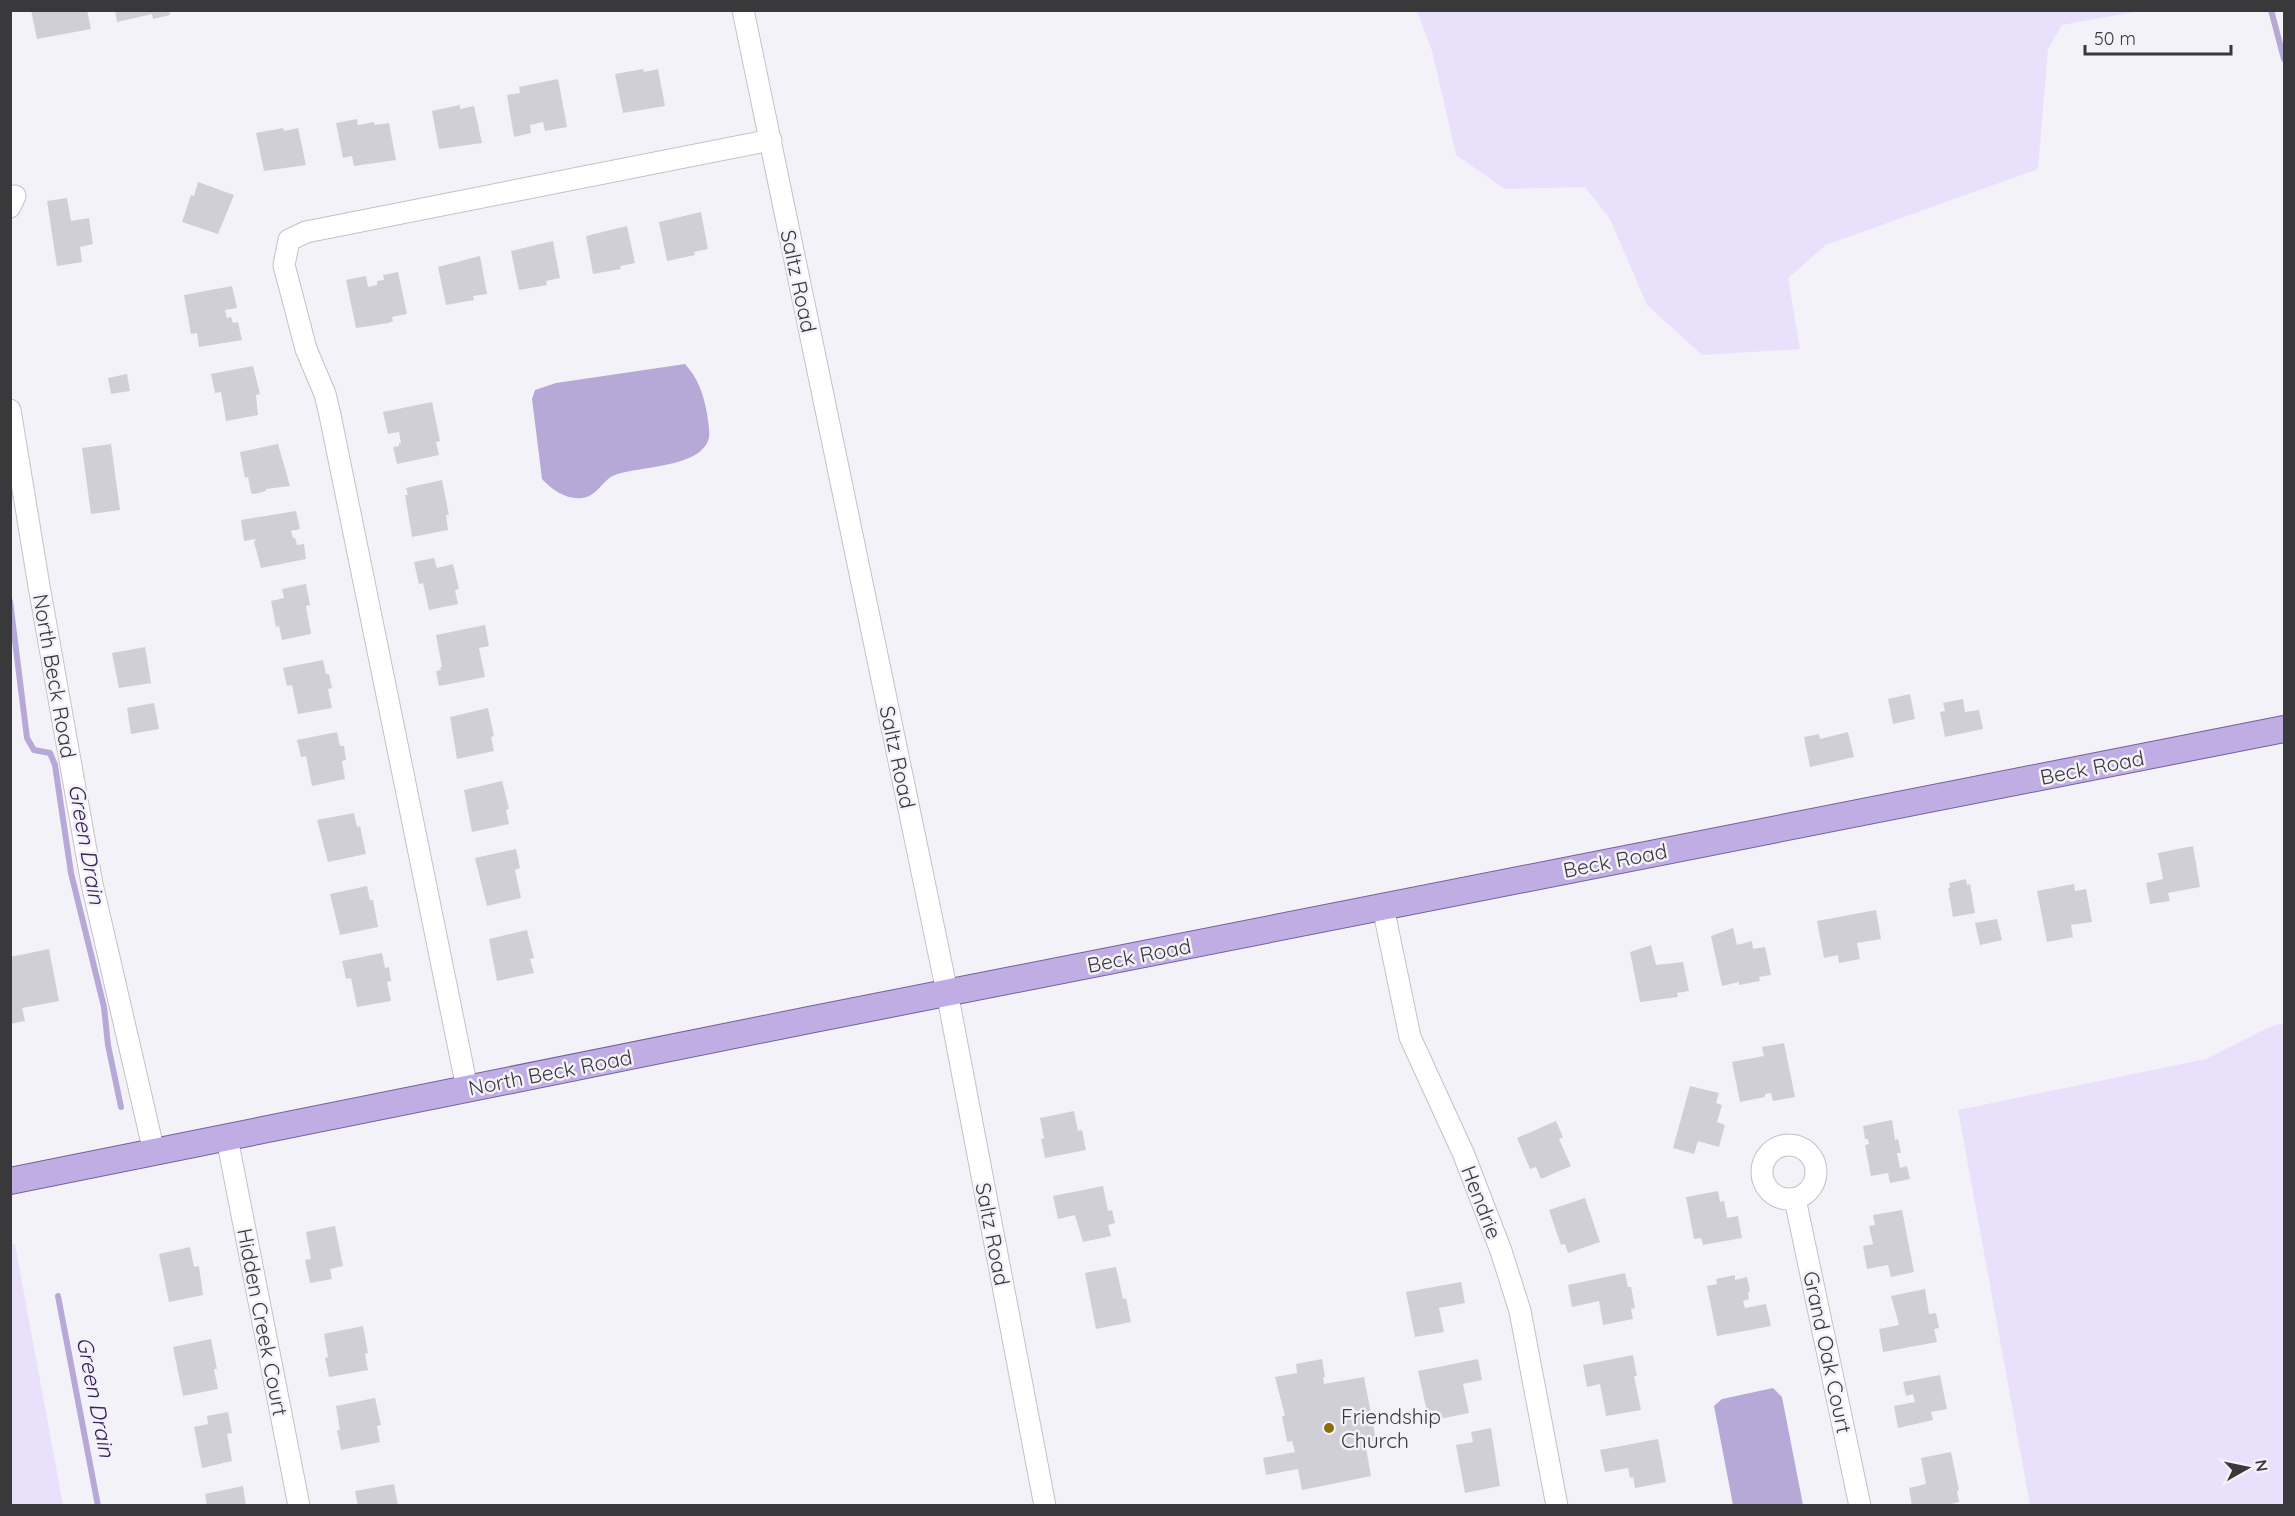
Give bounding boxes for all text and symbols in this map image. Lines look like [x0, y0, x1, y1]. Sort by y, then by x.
scale bar [2085, 18, 2230, 56]
text: 50 m [2094, 27, 2136, 50]
street label: Saltz Road [775, 227, 823, 335]
street label: North Beck Road [28, 592, 82, 760]
street label: Saltz Road [874, 703, 922, 811]
street label: Beck Road [2038, 744, 2146, 790]
water label: Green Drain [63, 782, 112, 908]
street label: Beck Road [1561, 837, 1669, 883]
street label: Beck Road [1085, 932, 1193, 978]
street label: North Beck Road [466, 1043, 634, 1101]
street label: Hendrie [1456, 1162, 1508, 1242]
street label: Saltz Road [970, 1180, 1016, 1288]
street label: Hidden Creek Court [232, 1226, 294, 1418]
street label: Grand Oak Court [1798, 1269, 1858, 1435]
water label: Green Drain [71, 1335, 122, 1461]
place label: Friendship Church [1341, 1403, 1441, 1453]
marker: Friendship Church [1322, 1421, 1336, 1435]
north arrow [2217, 1438, 2277, 1498]
text: N [2251, 1458, 2273, 1473]

